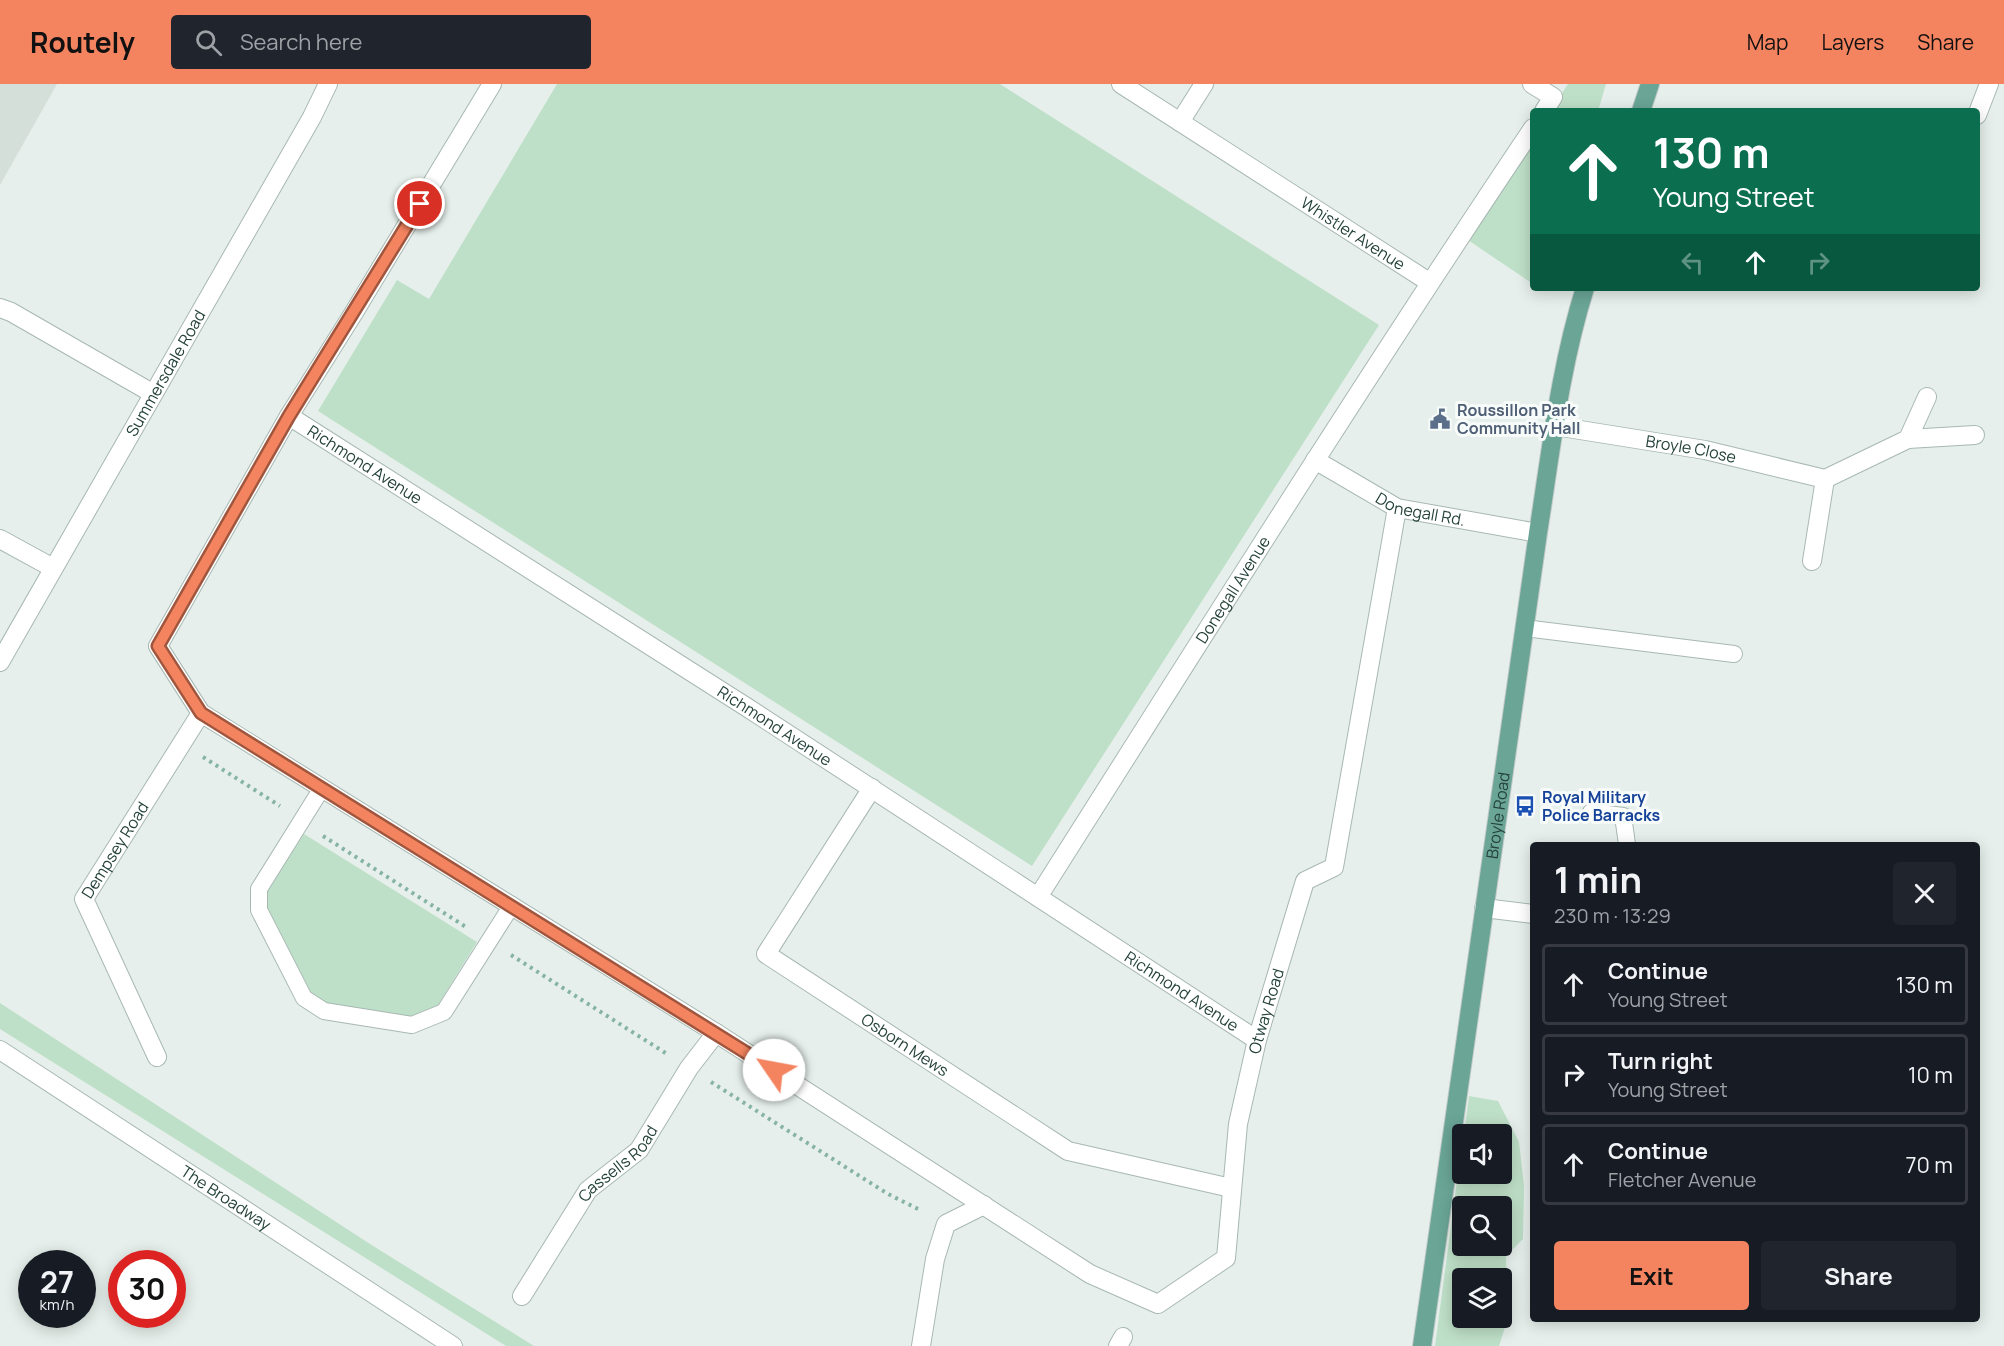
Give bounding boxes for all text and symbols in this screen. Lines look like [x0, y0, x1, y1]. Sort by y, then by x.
search box [171, 15, 591, 69]
text: Routely [30, 23, 135, 61]
icon: search [192, 26, 225, 59]
text: Search here [240, 27, 362, 57]
text: Map [1747, 28, 1788, 56]
text: Layers [1821, 28, 1884, 56]
text: Share [1917, 28, 1974, 56]
text: 130 m [1653, 123, 1770, 181]
icon: ahead [1554, 132, 1632, 210]
pin [394, 178, 445, 229]
text: Young Street [1653, 178, 1815, 215]
icon: arrive [403, 187, 436, 220]
street label: Whistler Avenue [1297, 192, 1410, 275]
icon: left [1676, 246, 1709, 279]
icon: ahead [1739, 246, 1772, 279]
icon: right [1802, 246, 1835, 279]
street label: Summersdale Road [121, 306, 210, 440]
place label: Roussillon Park Community Hall [1457, 399, 1581, 439]
public building icon: Roussillon Park Community Hall [1428, 407, 1452, 431]
street label: Richmond Avenue [303, 420, 427, 509]
street label: Broyle Close [1644, 430, 1739, 468]
street label: Donegall Rd. [1372, 487, 1467, 531]
street label: Donegall Avenue [1191, 532, 1275, 647]
street label: Richmond Avenue [713, 680, 836, 771]
street label: Broyle Road [1481, 771, 1515, 860]
place label: Royal Military Police Barracks [1542, 786, 1660, 826]
bus stop icon: Royal Military Police Barracks [1513, 794, 1537, 818]
street label: Dempsey Road [76, 798, 153, 902]
text: 1 min [1554, 855, 1642, 904]
button: close [1893, 862, 1956, 925]
text: 230 m · 13:29 [1554, 902, 1671, 929]
street label: Richmond Avenue [1120, 946, 1243, 1036]
text: Continue [1608, 956, 1708, 986]
street label: Otway Road [1243, 966, 1289, 1056]
icon: ahead [1557, 968, 1590, 1001]
text: 130 m [1896, 970, 1953, 1000]
text: Young Street [1608, 986, 1728, 1013]
street label: Osborn Mews [857, 1008, 953, 1081]
position arrow [742, 1038, 806, 1102]
text: Turn right [1608, 1046, 1713, 1076]
icon: right [1557, 1058, 1590, 1091]
text: 10 m [1908, 1060, 1953, 1090]
text: Young Street [1608, 1076, 1728, 1103]
street label: Cassells Road [573, 1121, 662, 1206]
map controls [1452, 1124, 1512, 1328]
button: sound [1452, 1124, 1512, 1184]
text: Continue [1608, 1136, 1708, 1166]
icon: ahead [1557, 1148, 1590, 1181]
text: 70 m [1905, 1150, 1953, 1180]
street label: The Broadway [177, 1160, 276, 1236]
text: Fletcher Avenue [1608, 1166, 1756, 1193]
button: search [1452, 1196, 1512, 1256]
button: Exit [1554, 1241, 1749, 1310]
button: Share [1761, 1241, 1956, 1310]
speed limit sign: 30 [108, 1250, 186, 1328]
text: 27 [40, 1261, 74, 1302]
button: layers [1452, 1268, 1512, 1328]
text: km/h [40, 1294, 74, 1315]

